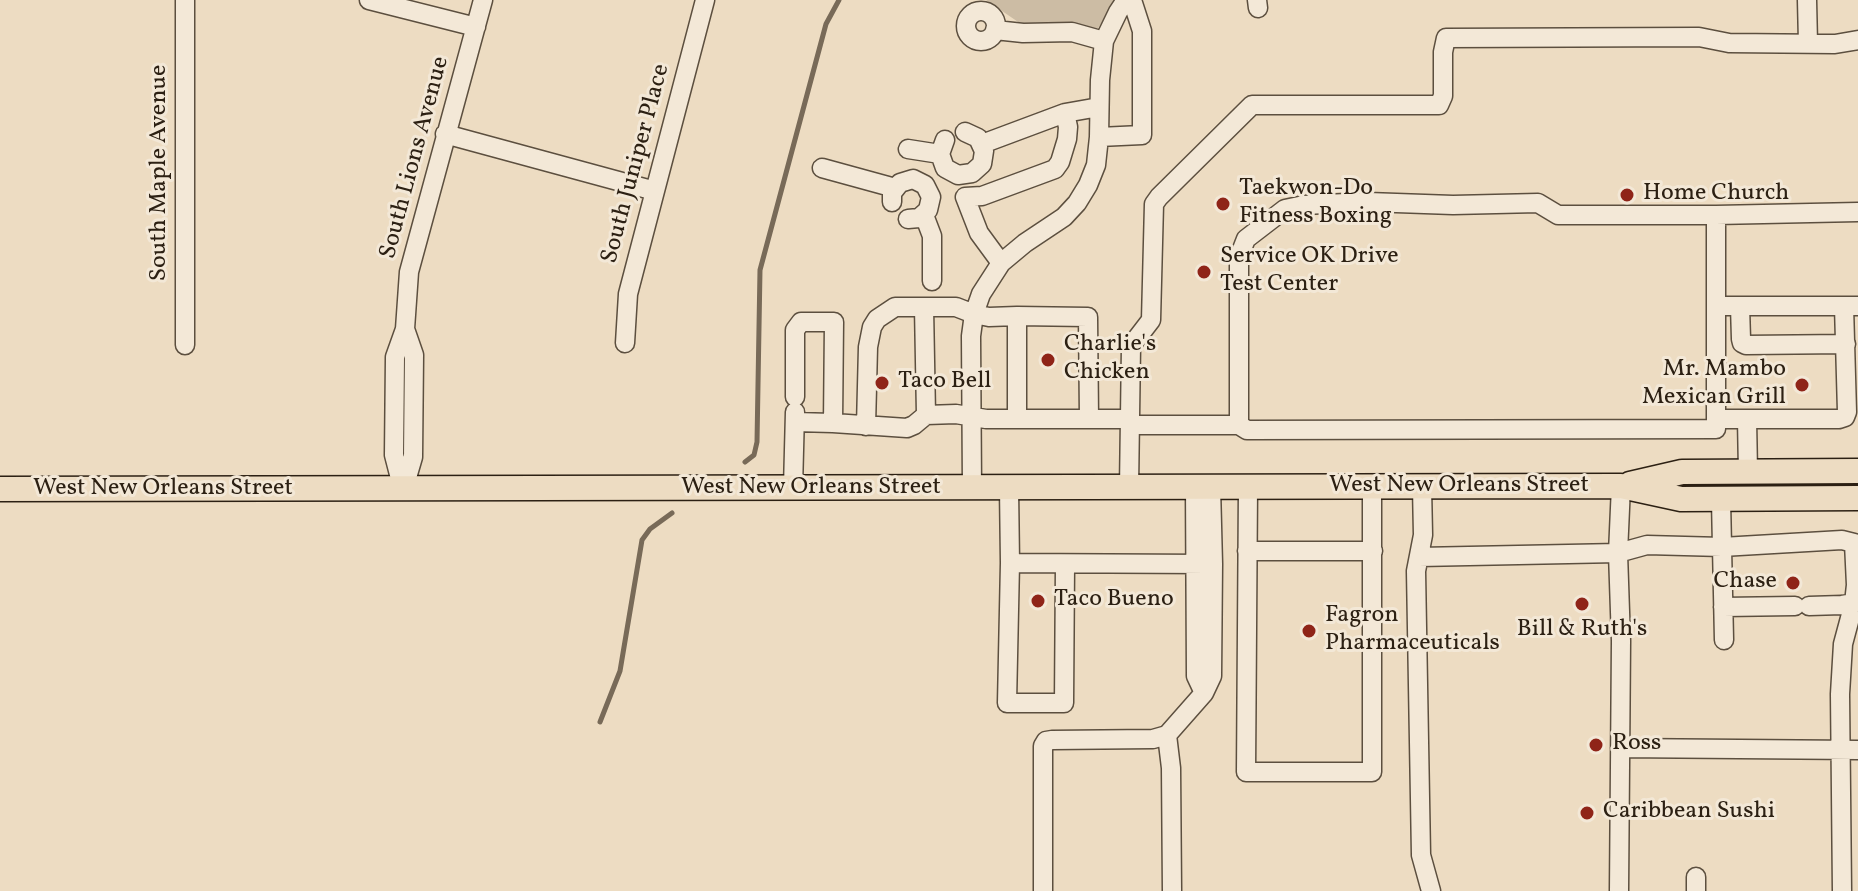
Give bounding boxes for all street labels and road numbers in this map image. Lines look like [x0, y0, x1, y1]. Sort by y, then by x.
street label: South Lions Avenue [375, 54, 457, 262]
street label: South Juniper Place [597, 61, 677, 267]
street label: South Maple Avenue [147, 65, 175, 281]
street label: West New Orleans Street [1329, 473, 1589, 501]
street label: West New Orleans Street [681, 475, 941, 503]
street label: West New Orleans Street [33, 476, 293, 504]

